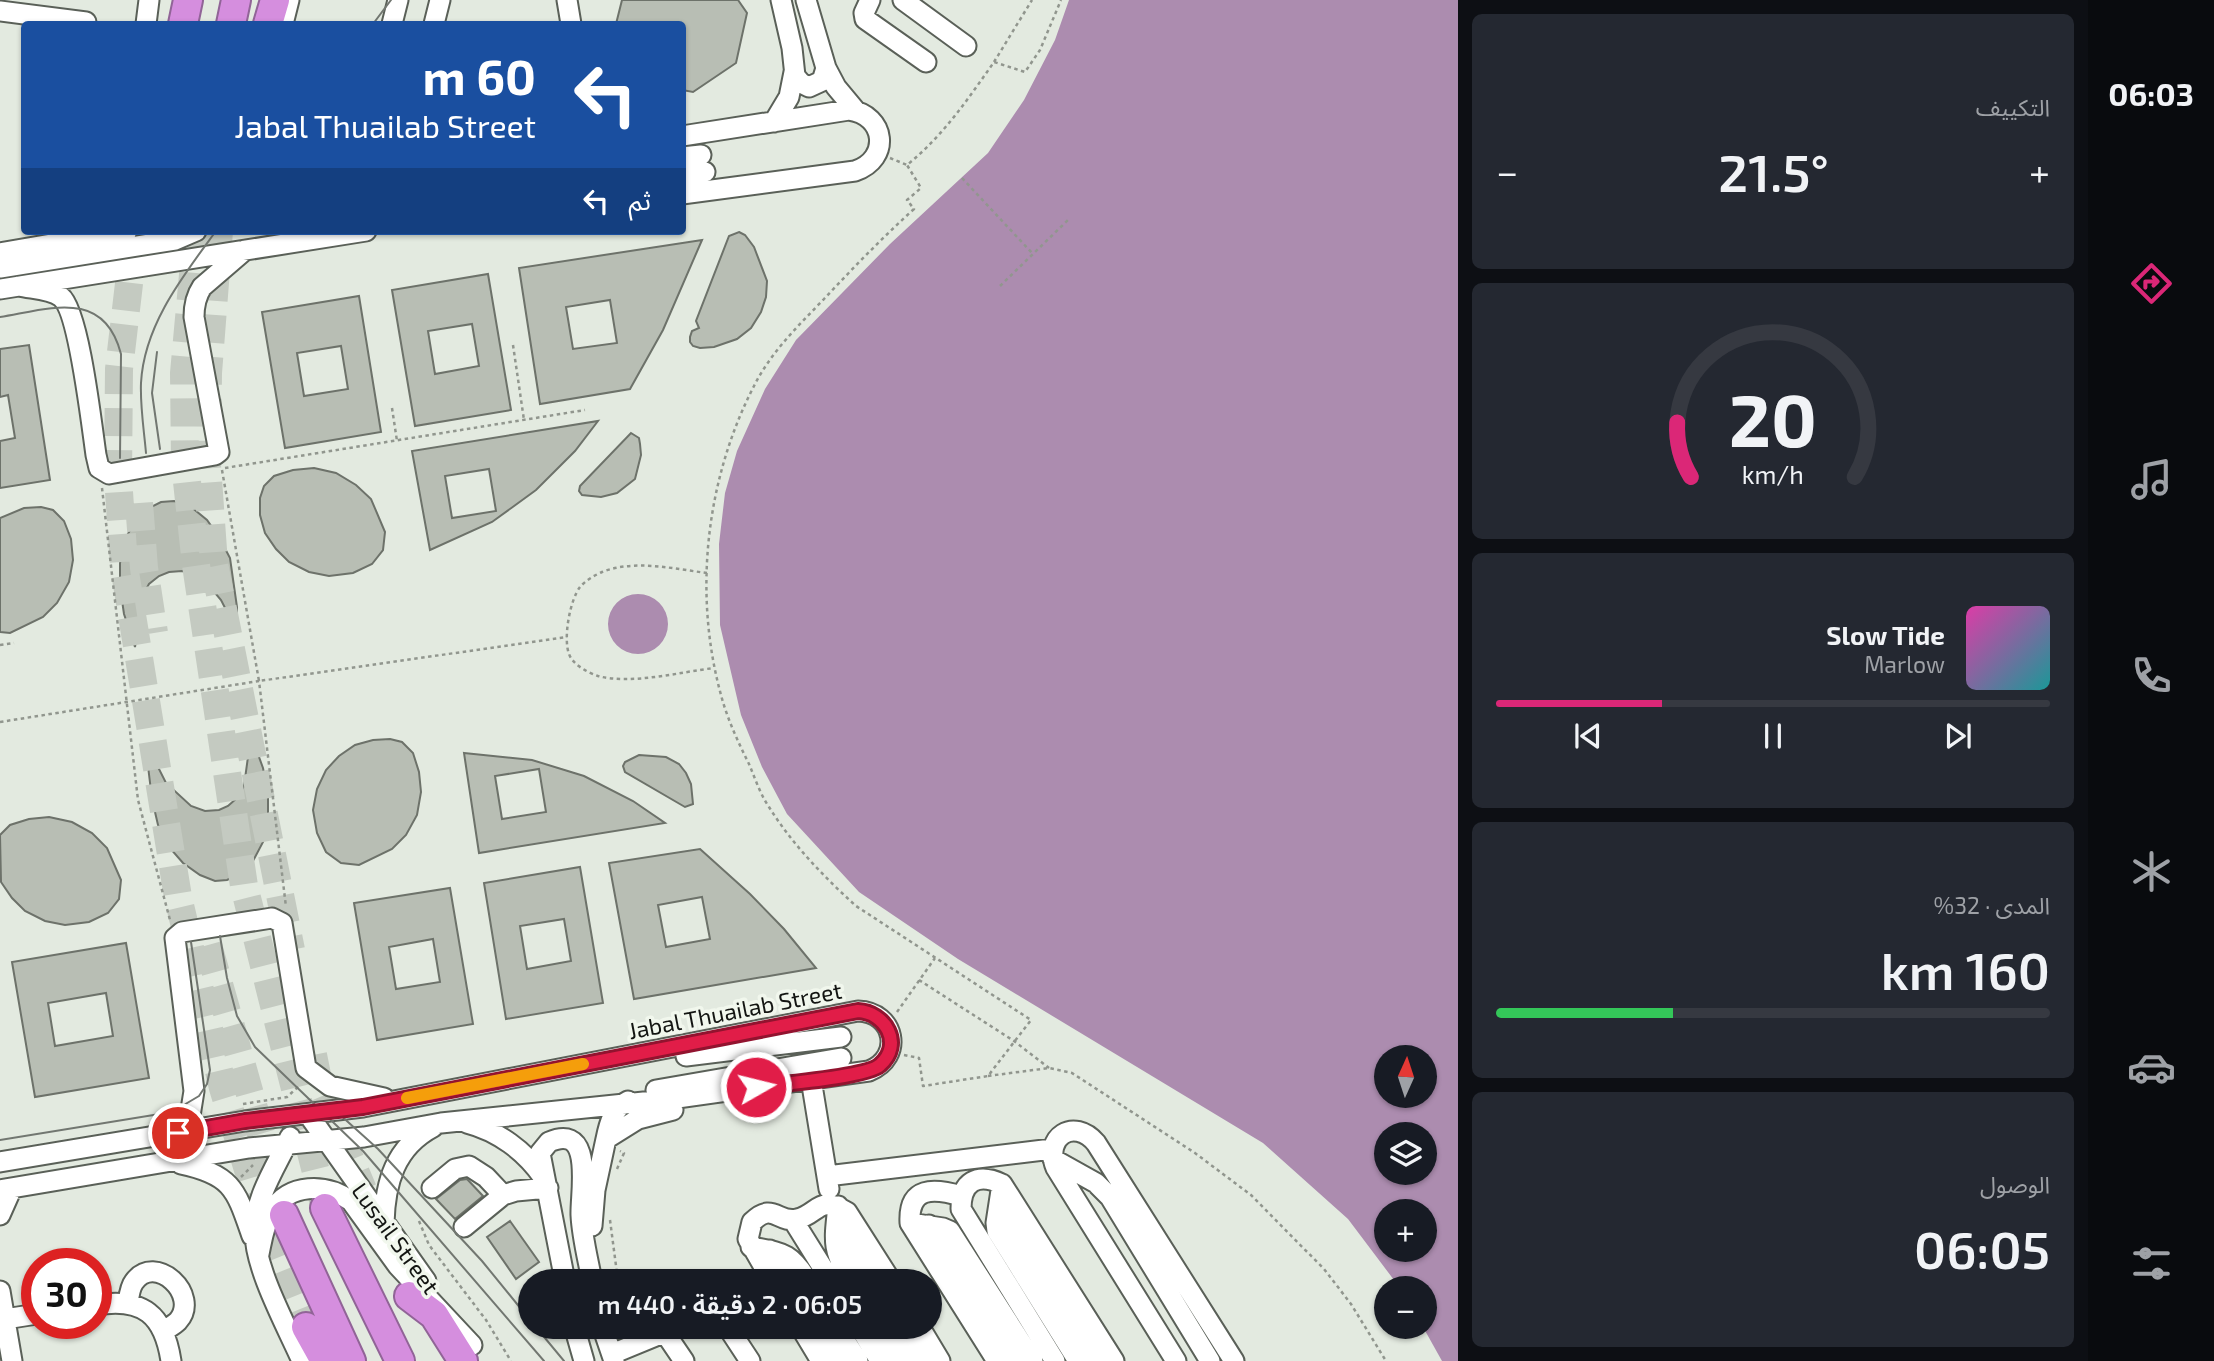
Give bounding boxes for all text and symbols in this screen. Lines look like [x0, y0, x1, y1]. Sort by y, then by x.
text: 60 m [422, 46, 536, 105]
icon: left [560, 49, 651, 140]
text: 06:03 [2108, 74, 2194, 112]
text: التكييف [1976, 93, 2050, 121]
text: Jabal Thuailab Street [234, 106, 536, 144]
text: 21.5° [1718, 140, 1829, 202]
text: − [1496, 148, 1518, 194]
text: + [2029, 148, 2050, 194]
icon: left [577, 182, 615, 220]
text: ثم [629, 184, 651, 215]
icon: directions [2127, 259, 2176, 308]
text: 20 [1729, 375, 1817, 463]
icon: music [2127, 455, 2176, 504]
text: km/h [1742, 459, 1804, 489]
text: Slow Tide [1826, 619, 1945, 650]
text: Marlow [1864, 650, 1945, 678]
icon: phone [2127, 651, 2176, 700]
icon: previous [1569, 717, 1607, 755]
icon: pause [1754, 717, 1792, 755]
icon: next [1939, 717, 1977, 755]
icon: climate [2127, 847, 2176, 896]
text: المدى · 32% [1934, 891, 2050, 919]
text: 160 km [1881, 938, 2050, 1000]
street label: Jabal Thuailab Street [626, 976, 844, 1044]
icon: car [2127, 1043, 2176, 1092]
north arrow [1374, 1045, 1437, 1108]
map controls [1374, 1045, 1437, 1339]
position arrow [719, 1050, 793, 1124]
pin [148, 1103, 208, 1163]
icon: arrive [159, 1114, 197, 1152]
button: layers [1374, 1122, 1437, 1185]
text: الوصول [1980, 1170, 2050, 1198]
street label: Lusail Street [346, 1177, 446, 1299]
button: + [1374, 1199, 1437, 1262]
text: 06:05 [1914, 1217, 2050, 1279]
icon: filters [2127, 1239, 2176, 1288]
speed limit sign: 30 [21, 1248, 112, 1339]
button: − [1374, 1276, 1437, 1339]
text: 06:05 · 2 دقيقة · 440 m [598, 1288, 862, 1319]

